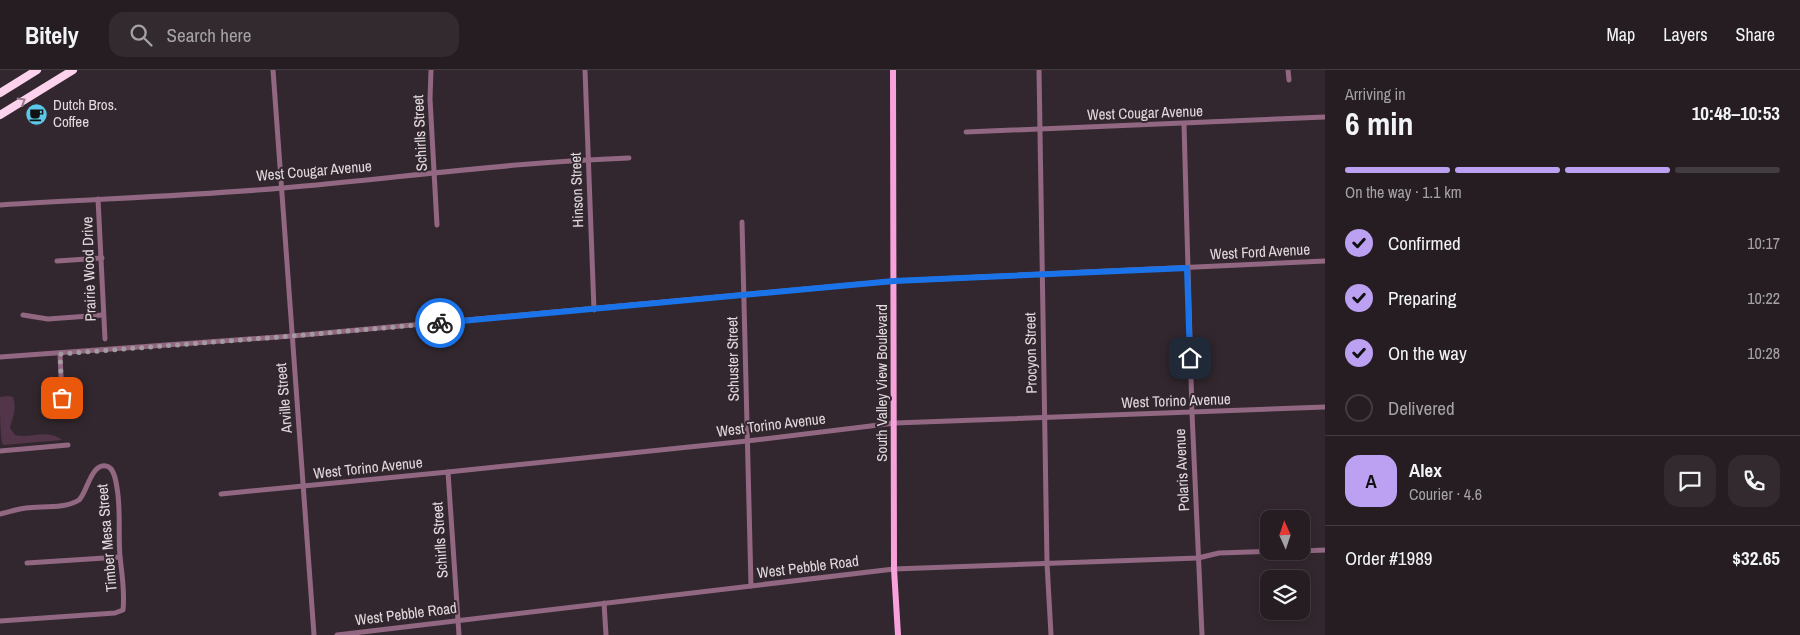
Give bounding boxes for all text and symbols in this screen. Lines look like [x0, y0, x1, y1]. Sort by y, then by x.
search box [109, 12, 459, 57]
text: Bitely [25, 19, 79, 51]
icon: search [127, 21, 155, 49]
text: Search here [167, 22, 251, 48]
text: Map [1607, 22, 1635, 47]
text: Layers [1663, 22, 1708, 47]
text: Share [1736, 22, 1775, 47]
text: Arriving in [1345, 83, 1406, 105]
place label: Dutch Bros. Coffee [53, 94, 117, 132]
street label: Schirlls Street [407, 94, 432, 172]
one-way arrow [17, 98, 26, 108]
street label: West Cougar Avenue [1087, 100, 1203, 125]
text: 10:48–10:53 [1692, 100, 1780, 126]
cafe icon: Dutch Bros. Coffee [25, 102, 49, 126]
text: 6 min [1345, 102, 1414, 145]
street label: Hinson Street [565, 151, 588, 228]
street label: West Cougar Avenue [255, 155, 373, 186]
text: On the way · 1.1 km [1345, 181, 1462, 203]
street label: Prairie Wood Drive [76, 216, 101, 322]
icon: check [1345, 229, 1373, 257]
text: Confirmed [1388, 230, 1461, 256]
text: 10:17 [1747, 232, 1780, 254]
street label: West Ford Avenue [1209, 238, 1311, 265]
icon: check [1345, 284, 1373, 312]
text: Preparing [1388, 285, 1456, 311]
text: 10:22 [1747, 287, 1780, 309]
courier [415, 298, 465, 348]
street label: South Valley View Boulevard [871, 304, 892, 462]
icon: bike [426, 309, 454, 337]
street label: Procyon Street [1019, 312, 1042, 394]
street label: Schuster Street [721, 316, 744, 402]
pin [1169, 337, 1211, 379]
icon: check [1345, 339, 1373, 367]
text: On the way [1388, 340, 1467, 366]
text: 10:28 [1747, 342, 1780, 364]
icon: home [1176, 344, 1204, 372]
street label: Arville Street [270, 361, 297, 435]
pin [41, 377, 83, 419]
icon: bag [48, 384, 76, 412]
street label: West Torino Avenue [1121, 388, 1231, 413]
text: Delivered [1388, 395, 1455, 421]
street label: West Torino Avenue [715, 407, 827, 442]
street label: Polaris Avenue [1169, 428, 1194, 512]
street label: West Torino Avenue [312, 451, 424, 484]
button: chat [1664, 455, 1716, 507]
button: phone [1728, 455, 1780, 507]
text: Alex [1409, 457, 1442, 483]
text: A [1365, 468, 1377, 494]
street label: Timber Mesa Street [91, 483, 122, 593]
text: Courier · 4.6 [1409, 483, 1482, 505]
street label: Schirlls Street [426, 501, 453, 579]
north arrow [1260, 510, 1310, 560]
map controls [1260, 510, 1310, 620]
text: Order #1989 [1345, 545, 1432, 571]
text: $32.65 [1732, 545, 1780, 571]
street label: West Pebble Road [756, 550, 860, 583]
button: layers [1260, 570, 1310, 620]
street label: West Pebble Road [354, 597, 458, 630]

